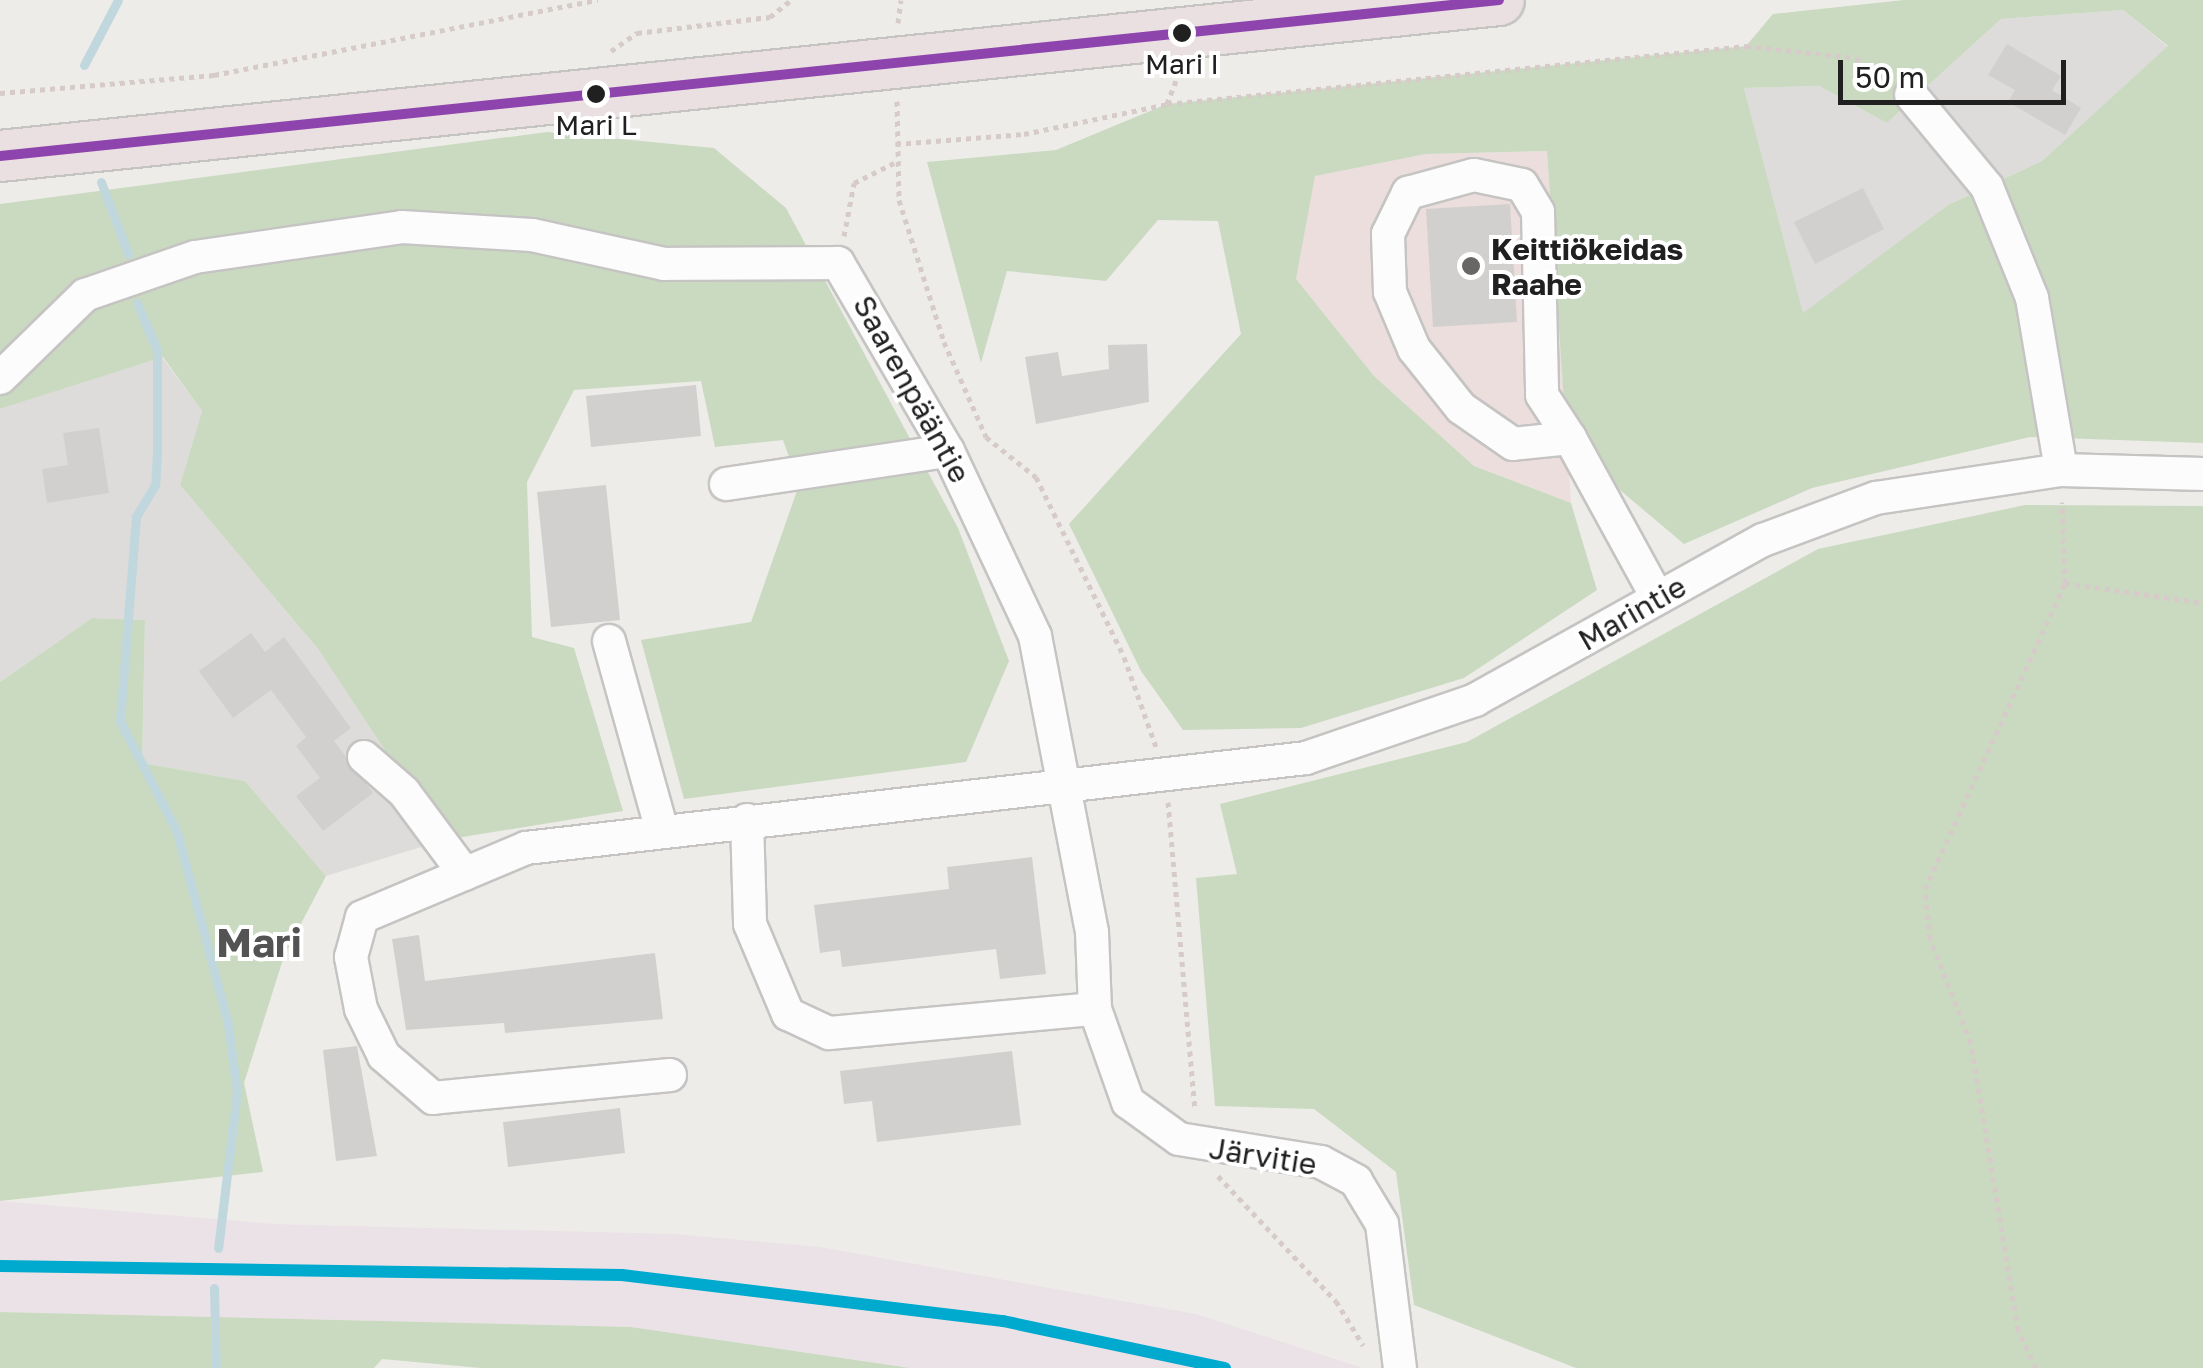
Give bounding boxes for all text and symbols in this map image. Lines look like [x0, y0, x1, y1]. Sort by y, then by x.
marker: Mari I [1172, 23, 1192, 43]
scale bar [1843, 40, 2070, 102]
place label: Mari I [1145, 47, 1219, 81]
text: 50 m [1855, 59, 1925, 95]
marker: Mari L [586, 84, 606, 104]
place label: Mari L [555, 108, 637, 142]
place label: Keittiökeidas Raahe [1491, 231, 1683, 302]
marker: Keittiökeidas Raahe [1460, 255, 1482, 277]
street label: Saarenpääntie [846, 289, 978, 489]
street label: Marintie [1572, 568, 1692, 658]
district label: Mari [216, 918, 302, 966]
street label: Järvitie [1207, 1130, 1319, 1182]

